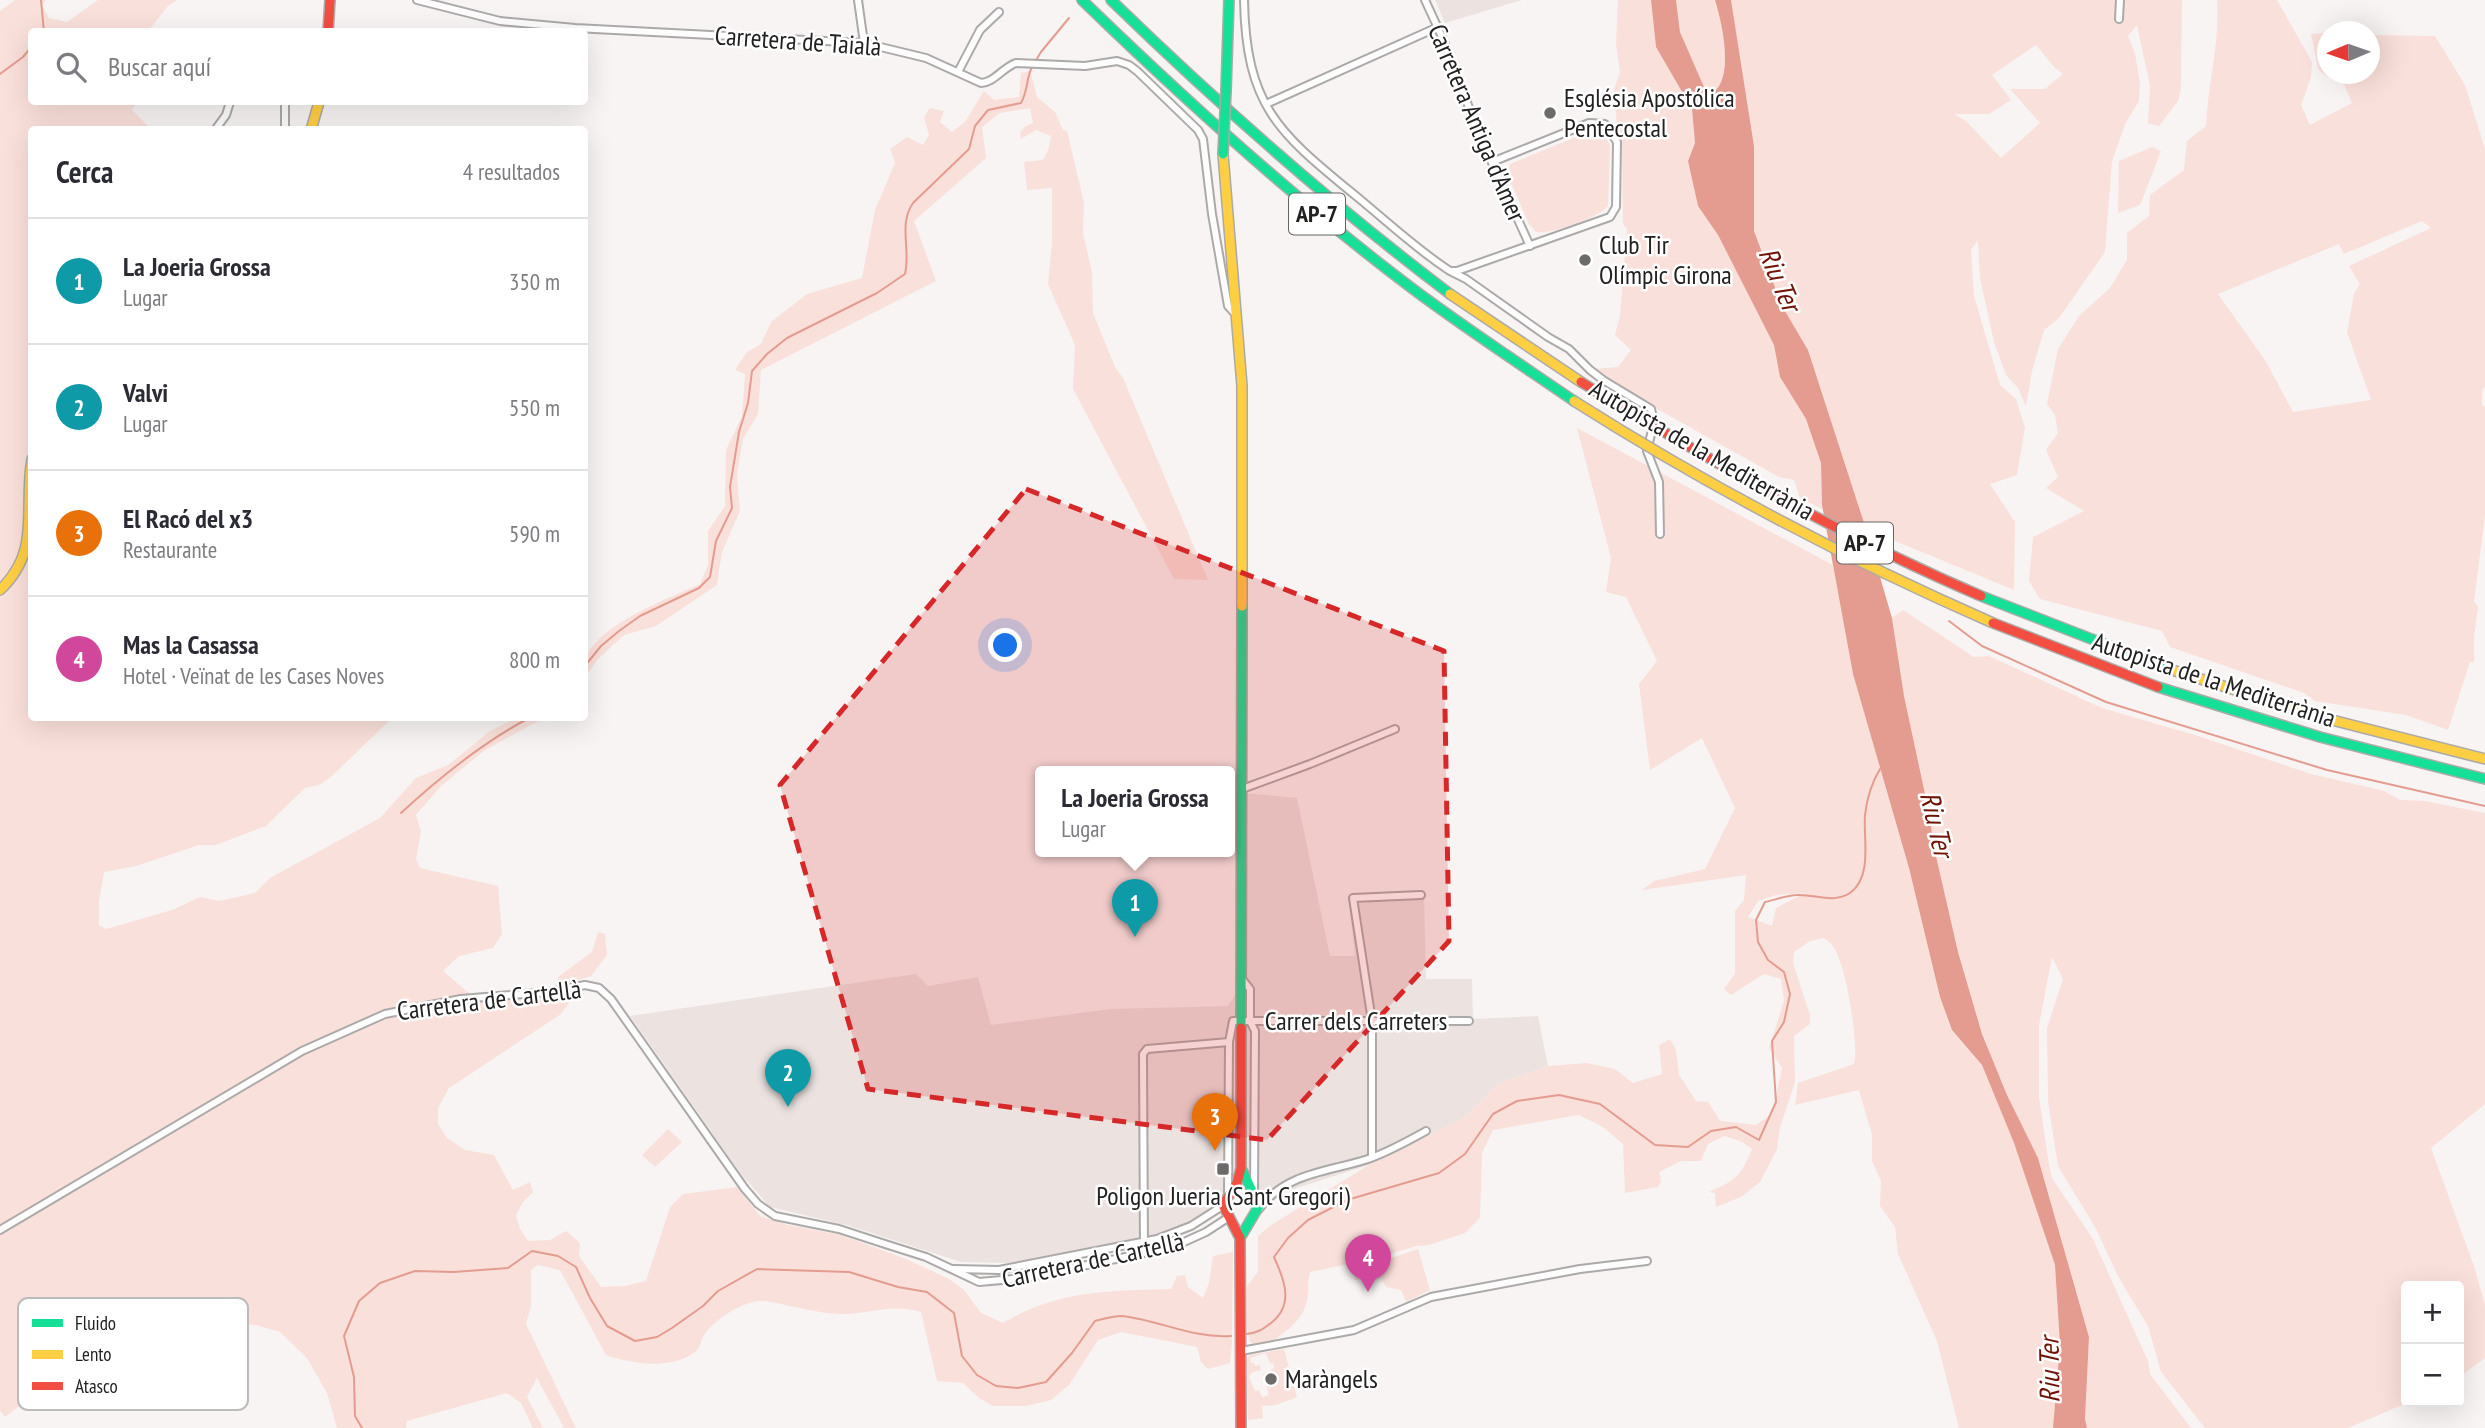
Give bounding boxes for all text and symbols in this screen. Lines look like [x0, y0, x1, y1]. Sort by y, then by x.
street label: Carretera de Taialà [714, 18, 882, 63]
street label: Carretera Antiga d'Amer [1421, 19, 1534, 226]
north arrow [2317, 21, 2380, 84]
search box [28, 28, 588, 105]
icon: search [52, 48, 90, 86]
text: Buscar aquí [108, 50, 211, 83]
place label: Església Apostólica Pentecostal [1564, 81, 1735, 144]
marker: Església Apostólica Pentecostal [1542, 105, 1558, 121]
text: Cerca [56, 152, 113, 191]
text: 4 resultados [463, 157, 560, 186]
road number: AP-7 [1289, 194, 1345, 234]
place label: Club Tir Olímpic Girona [1599, 228, 1732, 291]
water label: Riu Ter [1751, 241, 1812, 320]
text: La Joeria Grossa [123, 250, 271, 283]
marker: Club Tir Olímpic Girona [1577, 252, 1593, 268]
text: 1 [74, 267, 85, 296]
text: 350 m [509, 267, 560, 296]
text: Lugar [123, 283, 168, 312]
street label: Autopista de la Mediterrània [1584, 372, 1820, 527]
text: Valvi [123, 376, 168, 409]
text: 2 [74, 393, 85, 422]
text: 550 m [509, 393, 560, 422]
text: Lugar [123, 409, 168, 438]
text: El Racó del x3 [123, 502, 253, 535]
text: 3 [74, 519, 85, 548]
text: 590 m [509, 519, 560, 548]
road number: AP-7 [1837, 522, 1893, 564]
text: Restaurante [123, 535, 217, 564]
street label: Autopista de la Mediterrània [2088, 625, 2340, 734]
text: Mas la Casassa [123, 628, 259, 661]
your location [988, 628, 1022, 662]
text: 4 [74, 645, 85, 674]
text: 800 m [509, 645, 560, 674]
text: Hotel · Veïnat de les Cases Noves [123, 661, 384, 690]
popup [1035, 766, 1235, 857]
text: La Joeria Grossa [1061, 781, 1209, 814]
water label: Riu Ter [1912, 788, 1964, 864]
text: Lugar [1061, 814, 1106, 843]
pin: 1 [1112, 879, 1158, 937]
street label: Carretera de Cartellà [395, 972, 583, 1027]
street label: Carrer dels Carreters [1265, 1004, 1447, 1037]
pin: 2 [765, 1049, 811, 1107]
pin: 3 [1192, 1093, 1238, 1151]
marker: Poligon Jueria (Sant Gregori) [1215, 1161, 1231, 1177]
place label: Poligon Jueria (Sant Gregori) [1096, 1179, 1350, 1212]
street label: Carretera de Cartellà [999, 1224, 1187, 1295]
pin: 4 [1345, 1234, 1391, 1292]
map controls [2401, 1281, 2464, 1407]
button: + [2401, 1281, 2464, 1344]
legend [18, 1298, 248, 1410]
text: Fluido [75, 1311, 116, 1335]
water label: Riu Ter [2029, 1332, 2068, 1403]
text: Lento [75, 1342, 112, 1366]
button: − [2401, 1344, 2464, 1407]
place label: Maràngels [1285, 1362, 1378, 1395]
marker: Maràngels [1263, 1371, 1279, 1387]
text: Atasco [75, 1374, 118, 1398]

